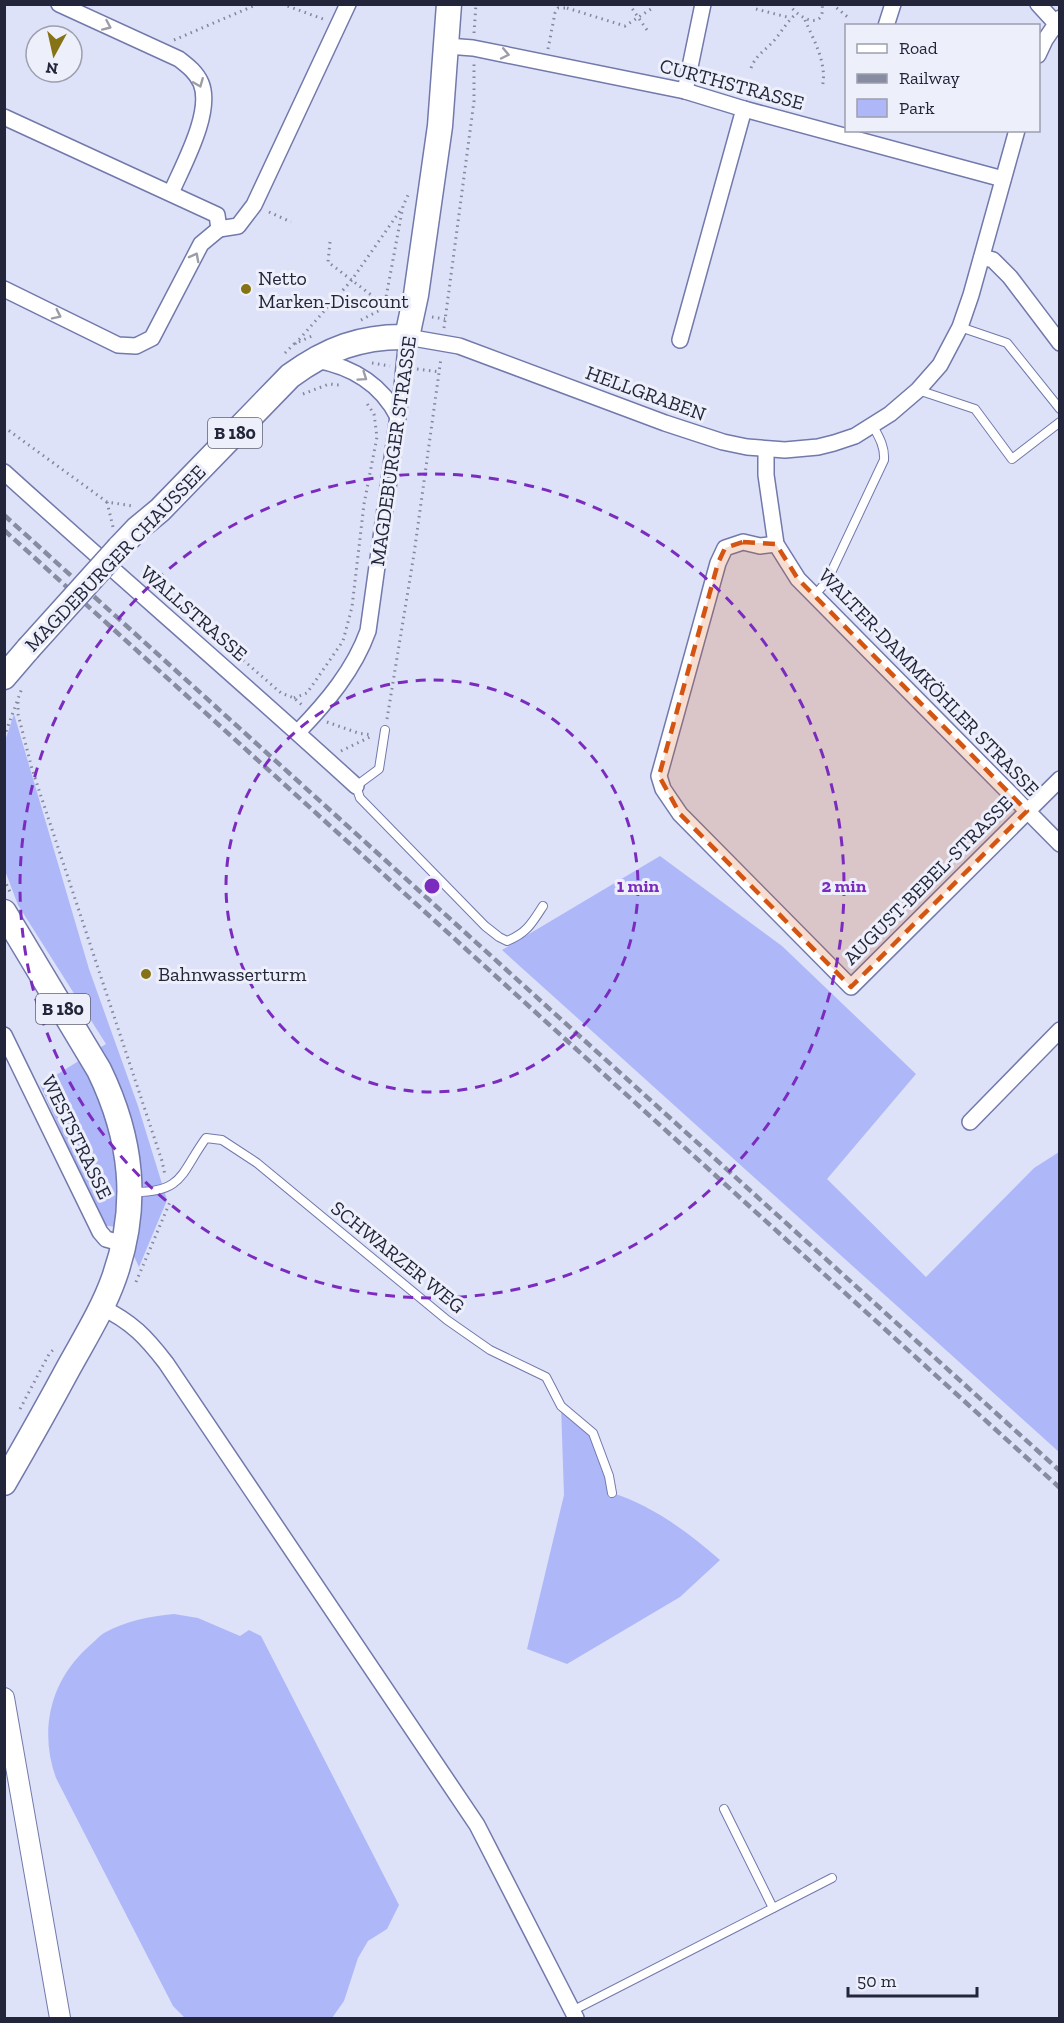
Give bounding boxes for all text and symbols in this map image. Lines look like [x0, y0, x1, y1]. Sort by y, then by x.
one-way arrow [101, 19, 112, 31]
north arrow [24, 24, 84, 84]
legend [845, 24, 1040, 132]
text: Road [899, 37, 938, 59]
one-way arrow [499, 47, 509, 60]
street label: CURTHSTRASSE [657, 53, 807, 115]
text: N [45, 58, 59, 79]
text: Railway [899, 67, 961, 89]
one-way arrow [192, 77, 204, 88]
text: Park [899, 97, 935, 119]
one-way arrow [188, 253, 199, 263]
place label: Netto Marken-Discount [258, 266, 409, 313]
marker: Netto Marken-Discount [239, 282, 253, 296]
one-way arrow [51, 308, 61, 319]
street label: MAGDEBURGER STRASSE [365, 334, 421, 568]
street label: HELLGRABEN [583, 360, 710, 426]
one-way arrow [356, 370, 367, 381]
road number: B 180 [208, 418, 262, 448]
street label: MAGDEBURGER CHAUSSEE [20, 460, 210, 656]
street label: WALLSTRASSE [136, 560, 252, 666]
street label: WALTER-DAMMKÖHLER STRASSE [814, 563, 1044, 801]
street label: AUGUST-BEBEL-STRASSE [838, 790, 1018, 970]
text: 1 min [617, 875, 660, 897]
text: 2 min [822, 875, 867, 897]
centre of rings [422, 876, 442, 896]
place label: Bahnwasserturm [158, 962, 307, 986]
marker: Bahnwasserturm [139, 967, 153, 981]
road number: B 180 [36, 994, 90, 1024]
street label: WESTSTRASSE [37, 1071, 117, 1203]
street label: SCHWARZER WEG [326, 1196, 470, 1318]
scale bar [848, 1960, 977, 1998]
text: 50 m [857, 1970, 897, 1992]

